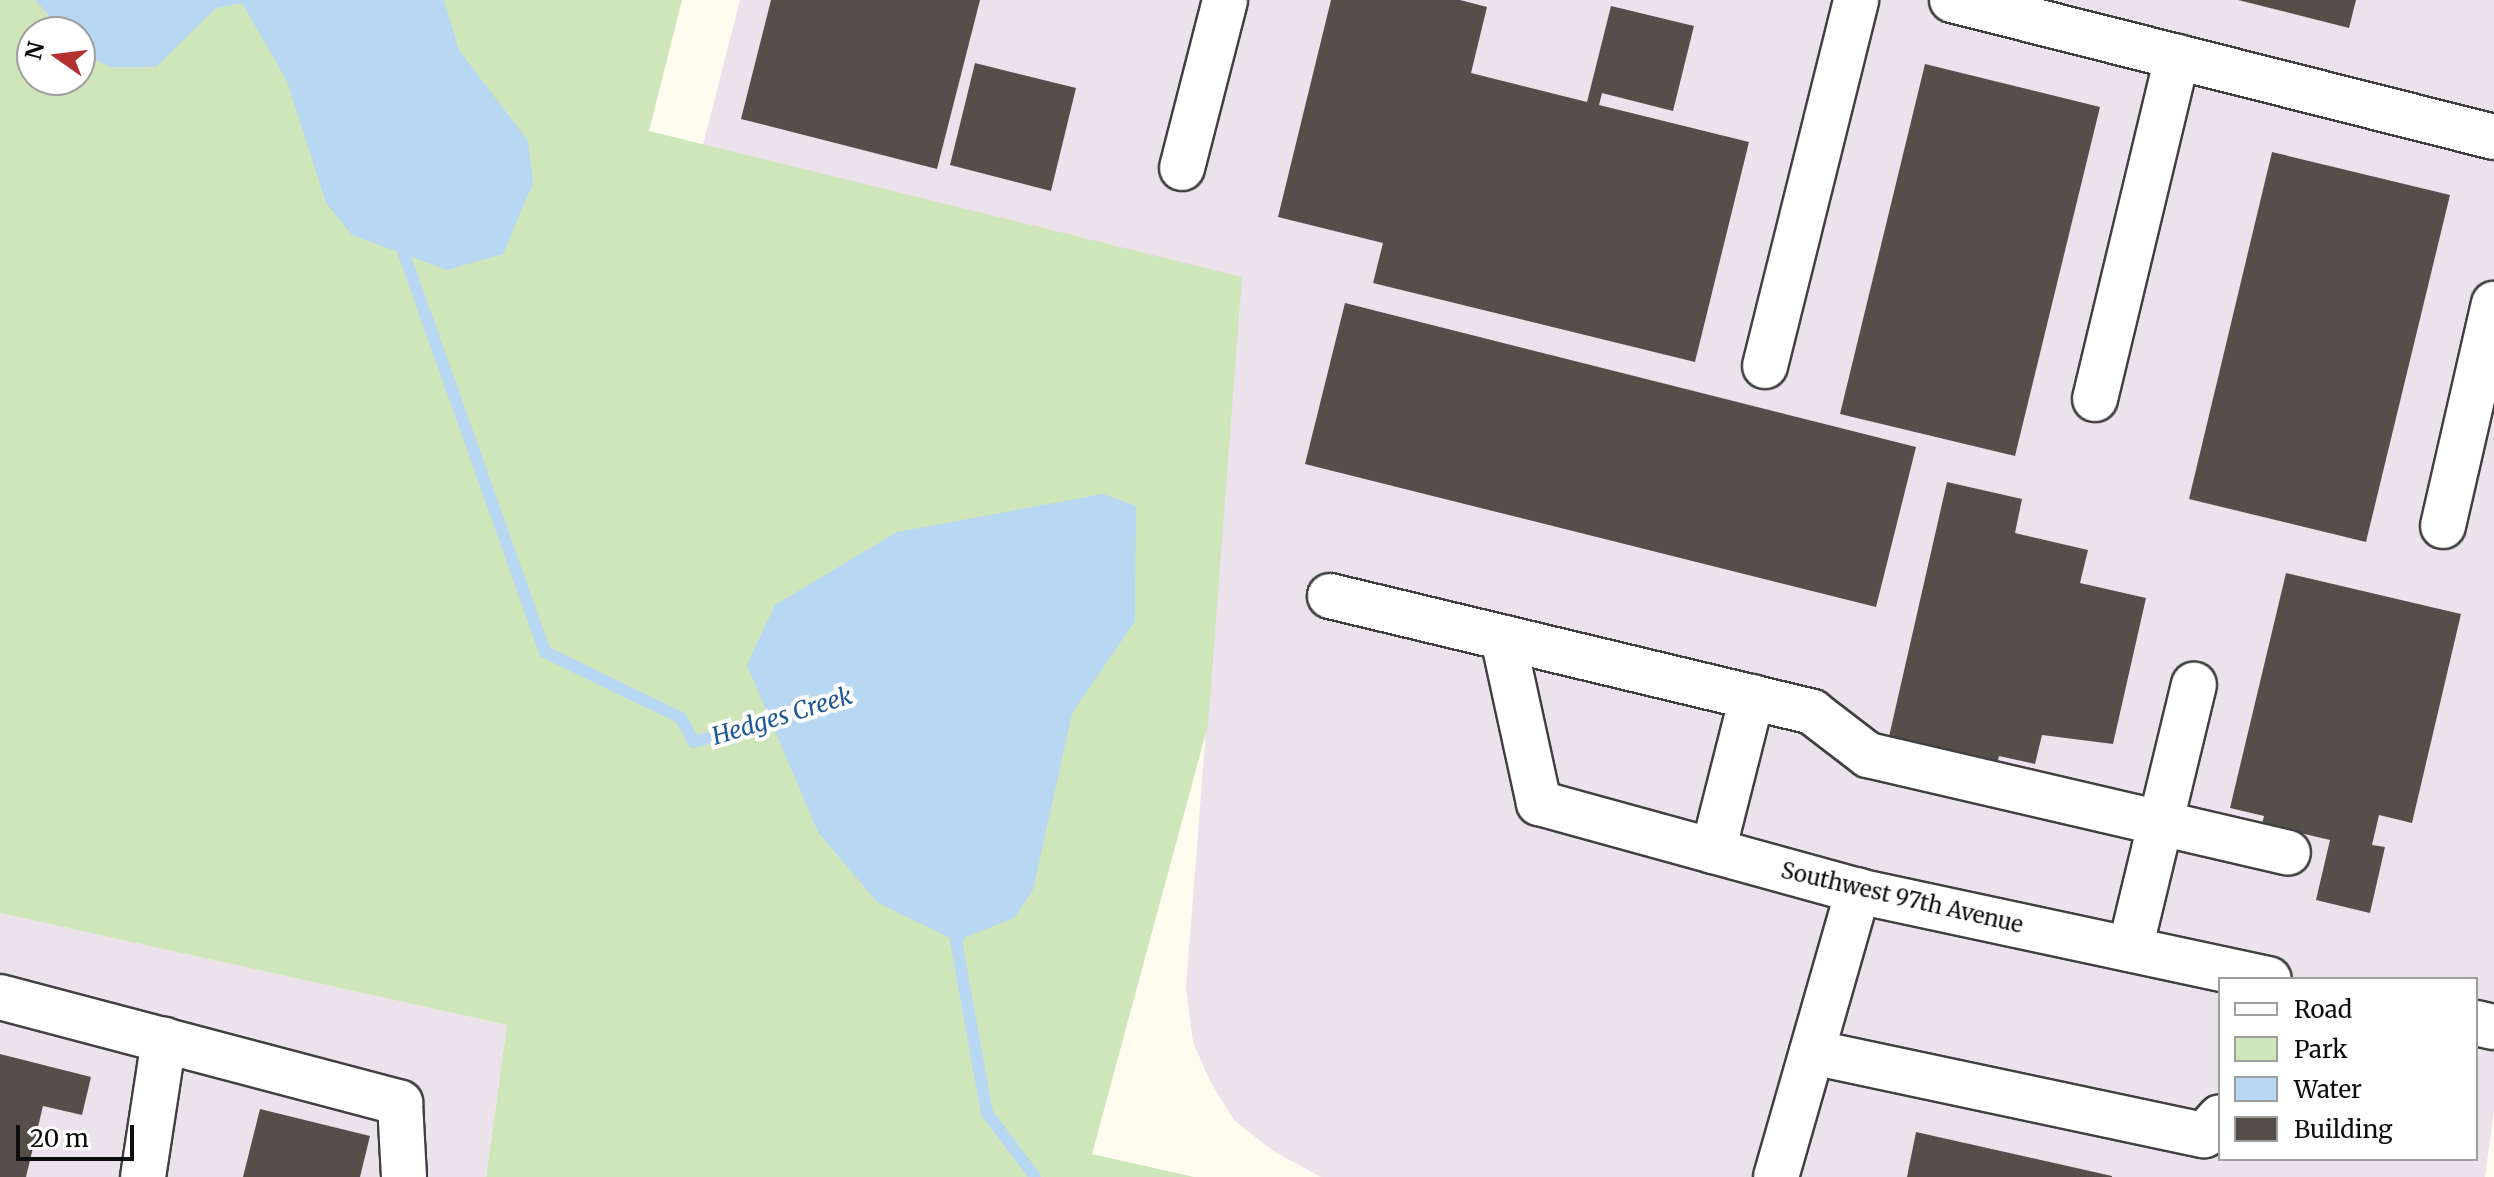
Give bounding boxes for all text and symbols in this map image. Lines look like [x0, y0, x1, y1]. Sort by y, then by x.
north arrow [16, 16, 96, 96]
text: N [19, 39, 50, 63]
water label: Hedges Creek [708, 681, 856, 751]
street label: Southwest 97th Avenue [1778, 857, 2026, 939]
legend [2218, 977, 2478, 1161]
text: Road [2294, 994, 2352, 1025]
text: Park [2294, 1034, 2347, 1065]
text: Water [2294, 1074, 2362, 1105]
scale bar [20, 1109, 138, 1159]
text: Building [2294, 1114, 2393, 1145]
text: 20 m [30, 1123, 89, 1154]

